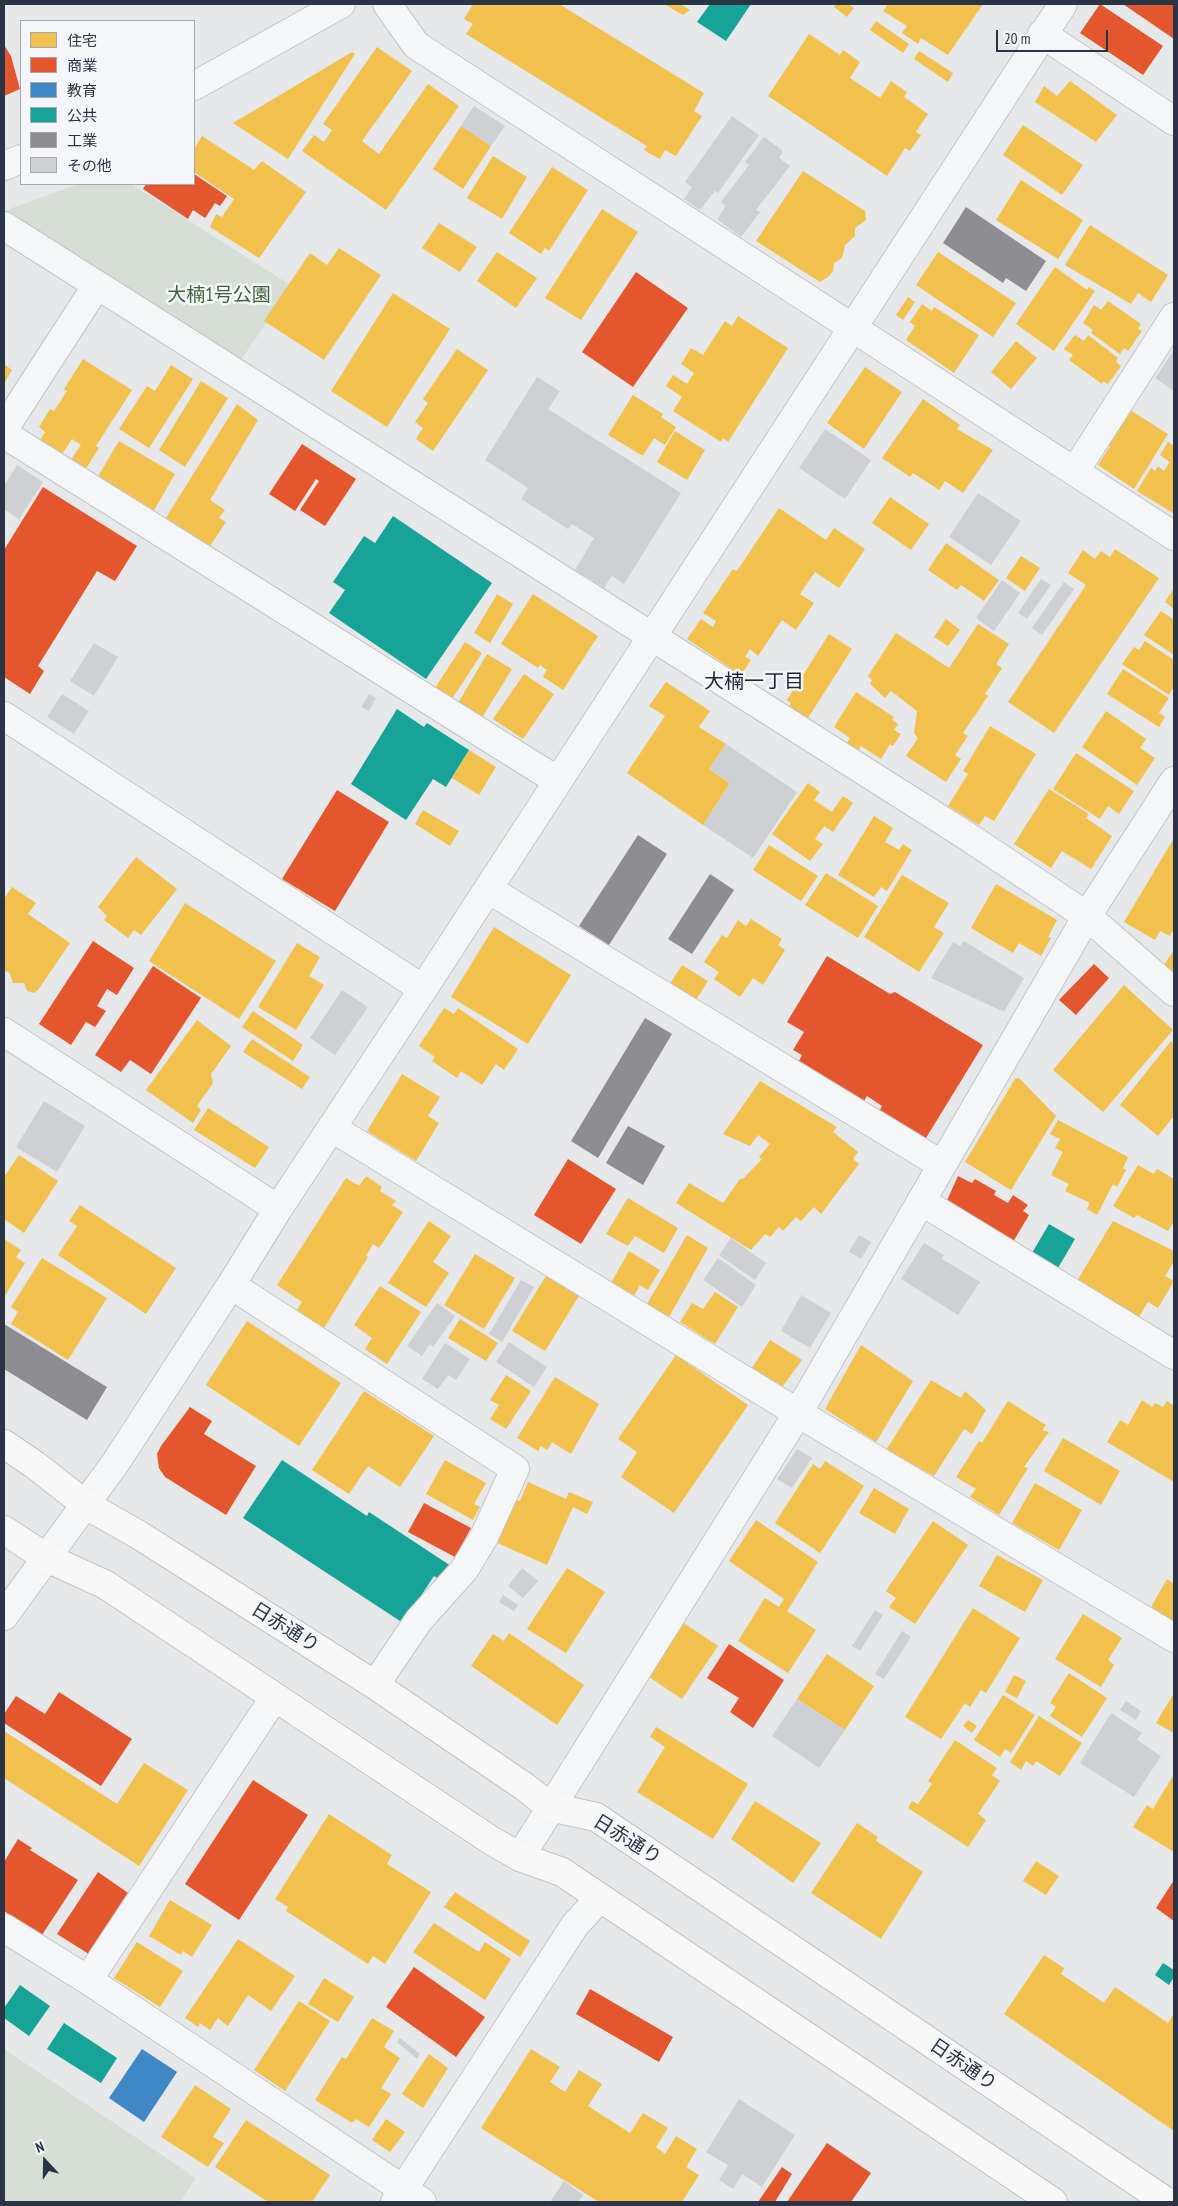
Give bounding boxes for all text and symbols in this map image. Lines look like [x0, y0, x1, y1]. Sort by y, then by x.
legend [20, 20, 195, 185]
scale bar [998, 20, 1110, 52]
text: 20 m [1004, 29, 1030, 48]
text: 住宅 [67, 31, 97, 50]
text: 商業 [67, 56, 97, 75]
text: 教育 [67, 81, 97, 100]
text: 公共 [67, 106, 97, 125]
text: 工業 [67, 131, 97, 150]
text: その他 [67, 156, 112, 175]
park label: 大楠1号公園 [167, 285, 271, 307]
district label: 大楠一丁目 [704, 670, 804, 694]
street label: 日赤通り [247, 1598, 323, 1658]
street label: 日赤通り [589, 1810, 665, 1870]
street label: 日赤通り [925, 2034, 1001, 2096]
north arrow [20, 2136, 70, 2186]
text: N [33, 2137, 46, 2157]

